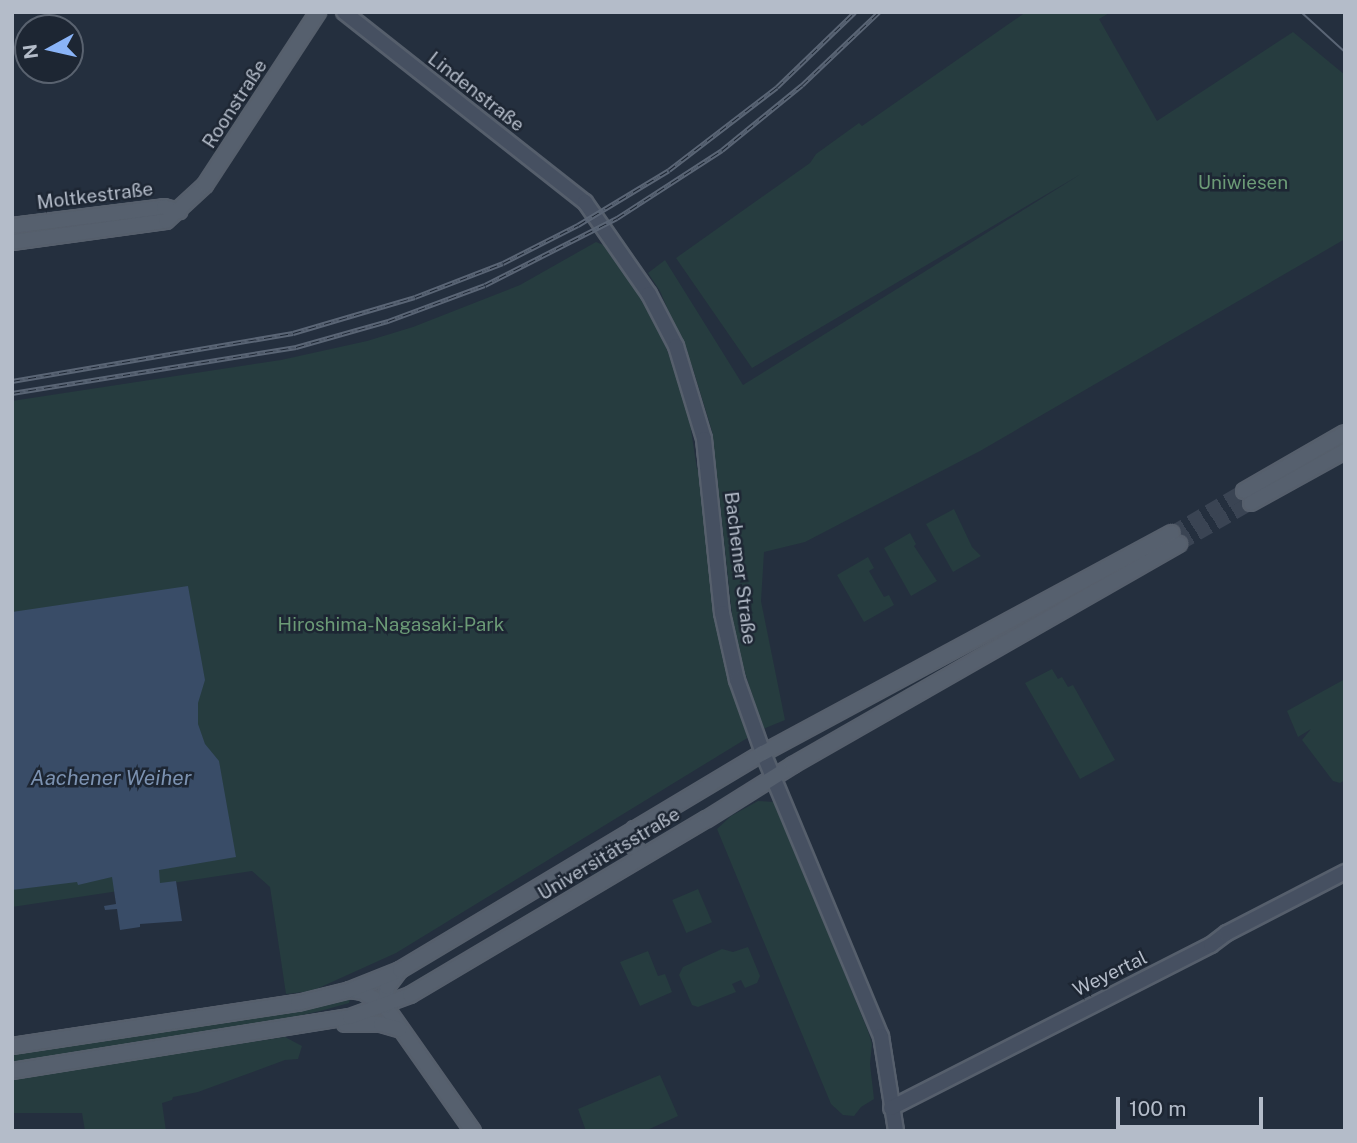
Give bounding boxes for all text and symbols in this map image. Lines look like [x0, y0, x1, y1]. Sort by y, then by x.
north arrow [14, 14, 84, 84]
text: N [18, 43, 42, 61]
street label: Lindenstraße [423, 47, 529, 137]
street label: Roonstraße [198, 55, 272, 153]
park label: Uniwiesen [1198, 172, 1288, 194]
street label: Moltkestraße [35, 178, 155, 214]
street label: Bachemer Straße [719, 490, 761, 646]
park label: Hiroshima-Nagasaki-Park [278, 614, 504, 636]
water label: Aachener Weiher [30, 765, 192, 791]
street label: Universitätsstraße [534, 803, 684, 905]
street label: Weyertal [1069, 946, 1151, 1002]
scale bar [1119, 1084, 1266, 1128]
text: 100 m [1129, 1096, 1186, 1121]

